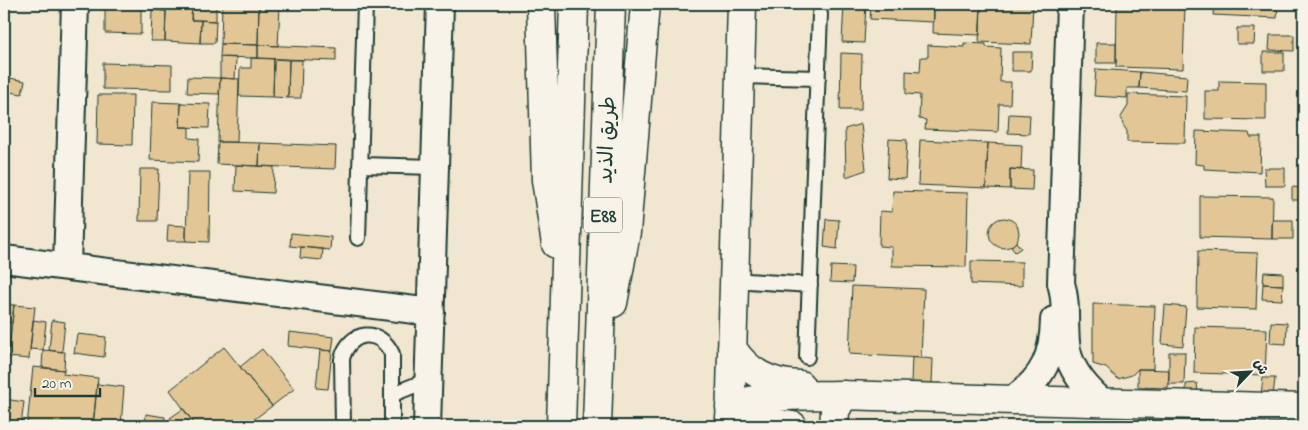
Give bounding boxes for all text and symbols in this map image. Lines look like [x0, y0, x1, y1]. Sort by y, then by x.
street label: طريق الذيد [591, 96, 625, 184]
road number: E88 [584, 198, 622, 232]
north arrow [1226, 348, 1276, 398]
text: ش [1248, 356, 1273, 379]
scale bar [35, 365, 100, 397]
text: 20 m [42, 373, 72, 395]

